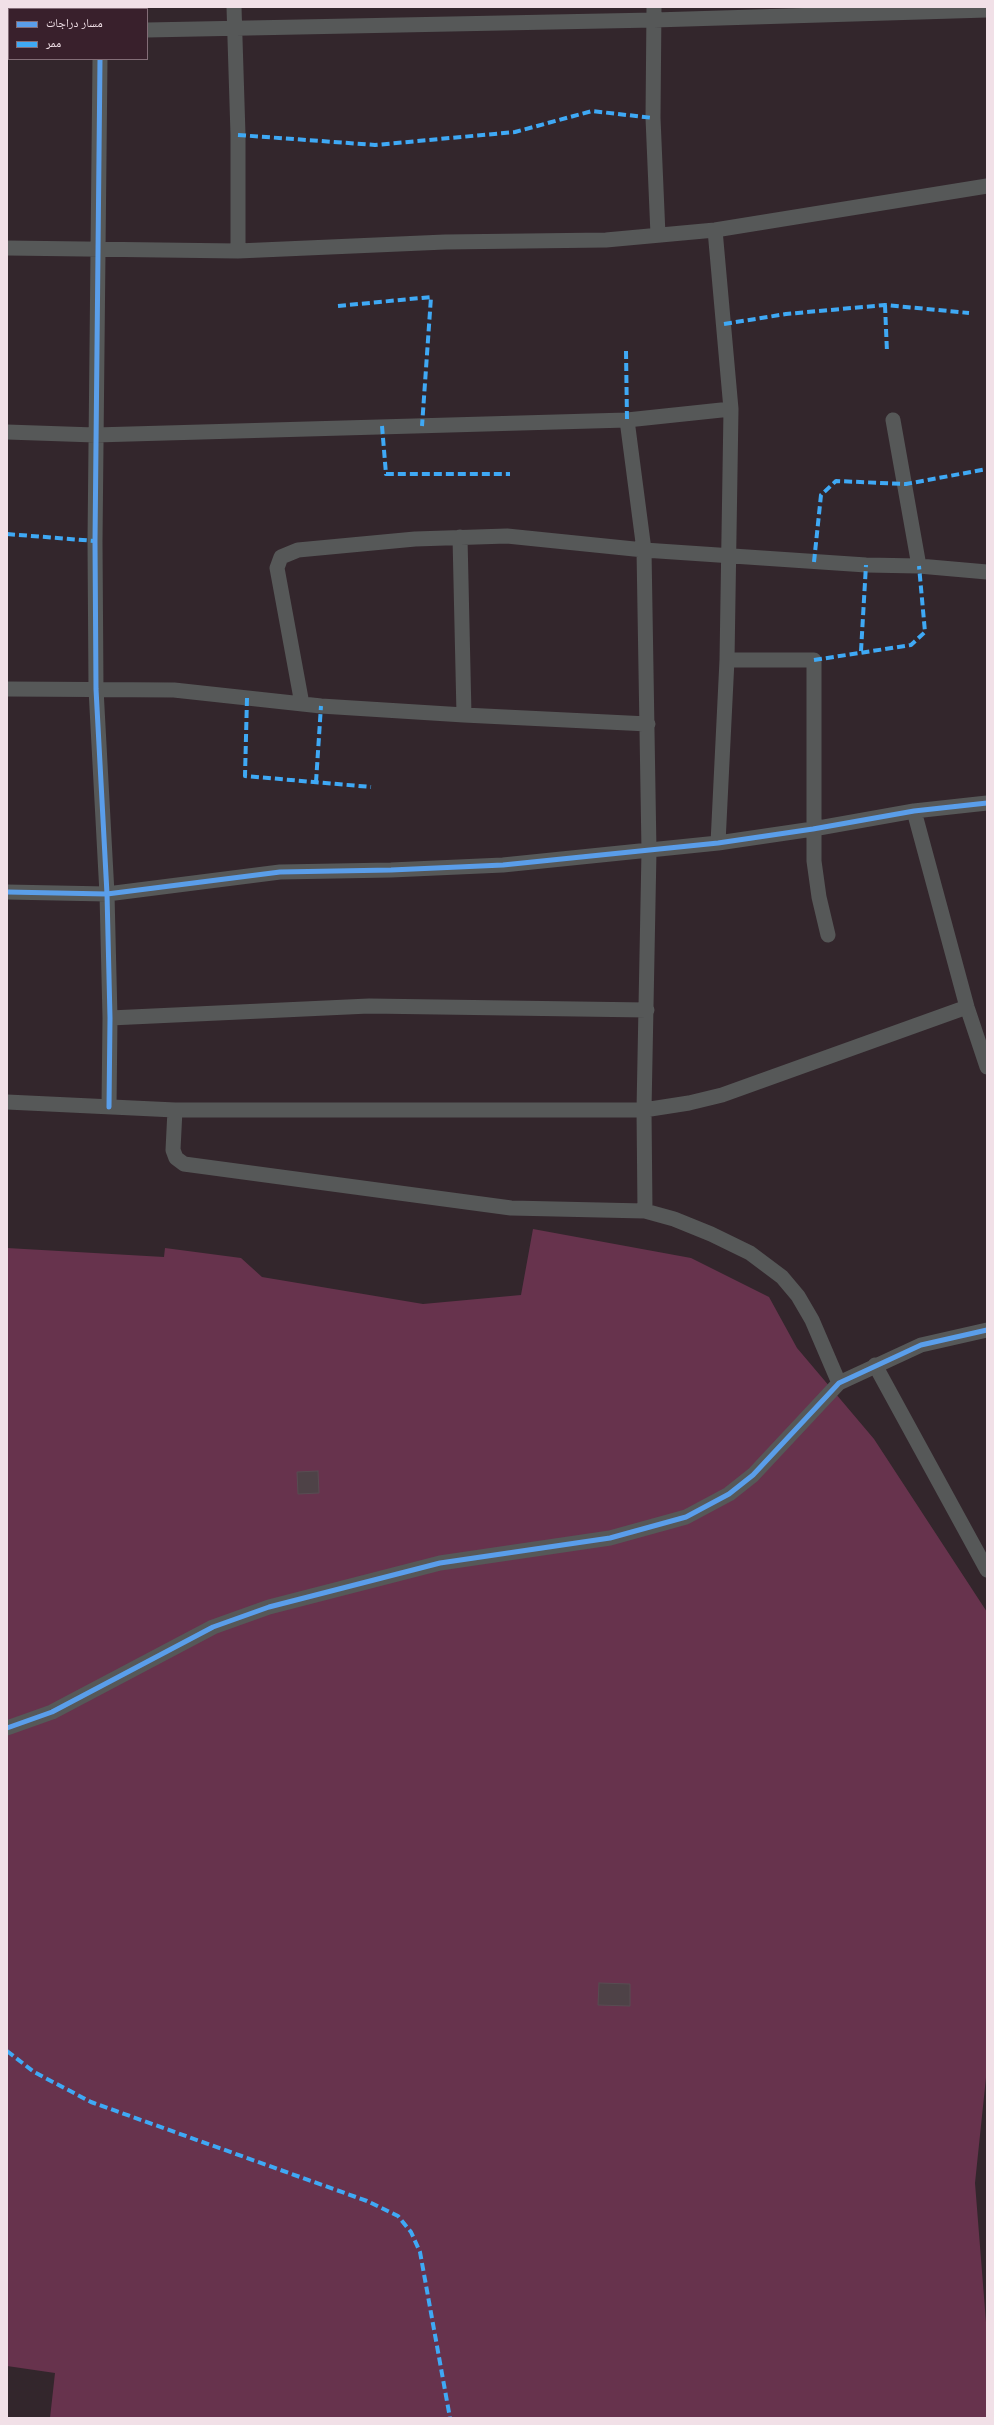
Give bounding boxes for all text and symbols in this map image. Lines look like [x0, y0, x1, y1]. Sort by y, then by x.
legend [8, 8, 148, 60]
text: مسار دراجات [46, 15, 103, 30]
text: ممر [46, 35, 61, 50]

